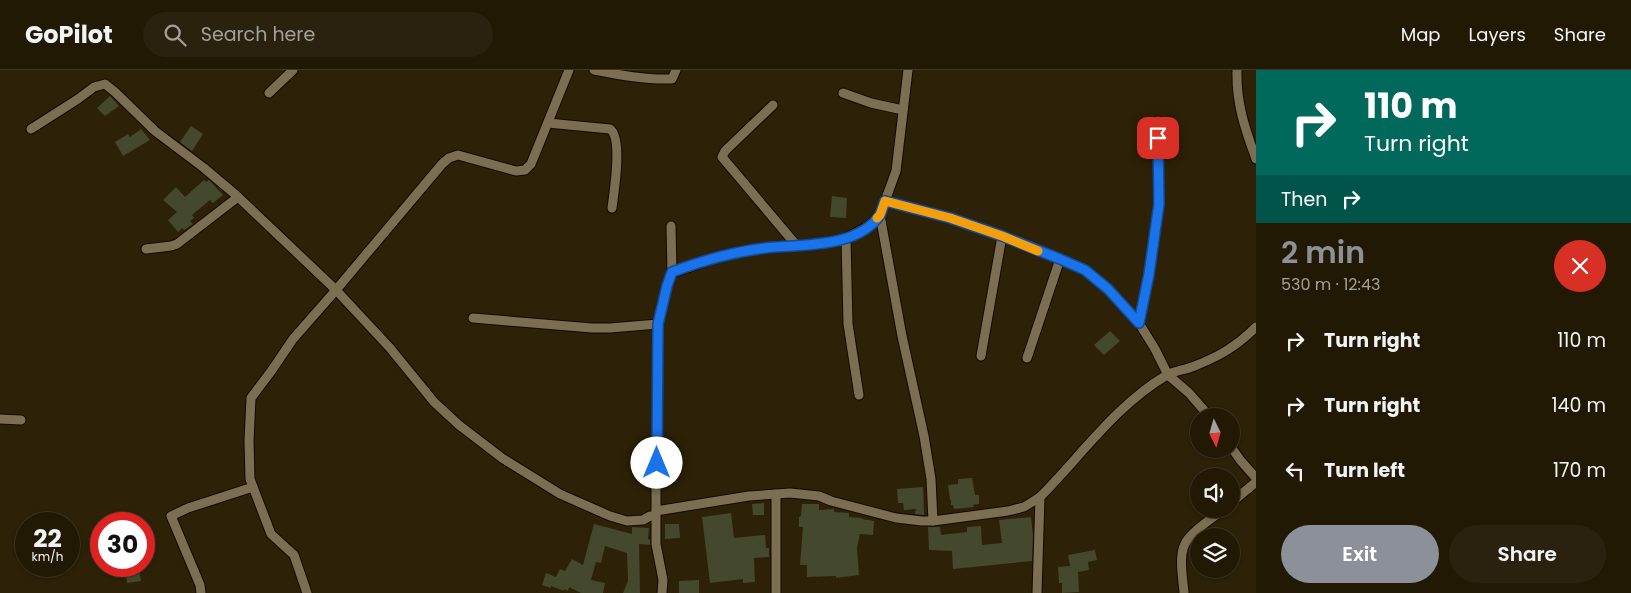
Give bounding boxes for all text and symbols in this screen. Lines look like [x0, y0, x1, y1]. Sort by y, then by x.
search box [143, 12, 493, 57]
text: GoPilot [25, 18, 113, 51]
icon: search [161, 21, 189, 49]
text: Search here [201, 21, 315, 48]
text: Map [1401, 22, 1441, 47]
text: Layers [1469, 22, 1526, 47]
text: Share [1554, 22, 1606, 47]
text: 110 m [1364, 81, 1458, 130]
icon: right [1281, 90, 1346, 155]
pin [1137, 117, 1179, 159]
icon: arrive [1144, 124, 1172, 152]
text: Turn right [1364, 128, 1469, 159]
icon: right [1337, 185, 1365, 213]
text: Then [1281, 186, 1327, 213]
text: 2 min [1281, 231, 1365, 274]
button: close [1554, 240, 1606, 292]
text: 530 m · 12:43 [1281, 273, 1380, 296]
icon: right [1281, 327, 1309, 355]
text: Turn right [1324, 327, 1420, 354]
text: 110 m [1557, 327, 1606, 354]
icon: right [1281, 392, 1309, 420]
text: Turn right [1324, 392, 1420, 419]
text: 140 m [1551, 392, 1606, 419]
north arrow [1190, 408, 1240, 458]
map controls [1190, 408, 1240, 578]
position arrow [630, 436, 682, 488]
icon: left [1281, 457, 1309, 485]
text: Turn left [1324, 457, 1405, 484]
text: 170 m [1553, 457, 1606, 484]
button: sound [1190, 468, 1240, 518]
speed limit sign: 30 [90, 512, 155, 577]
text: 22 [33, 521, 62, 556]
button: Exit [1281, 525, 1439, 583]
button: Share [1449, 525, 1606, 583]
button: layers [1190, 528, 1240, 578]
text: km/h [32, 548, 63, 565]

